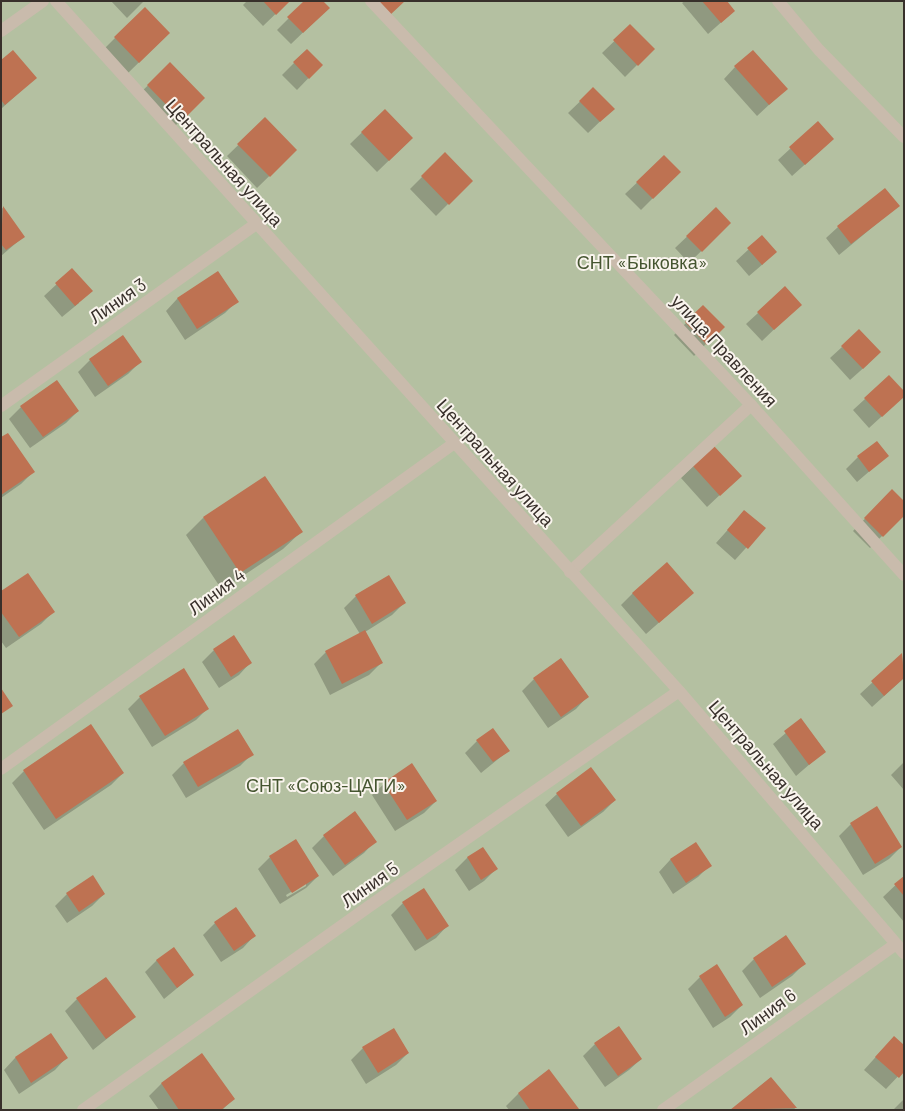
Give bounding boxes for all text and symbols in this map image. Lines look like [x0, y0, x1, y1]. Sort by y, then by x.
street label: Центральная улица [161, 95, 287, 231]
park label: СНТ «Быковка» [577, 252, 707, 274]
street label: Линия 3 [85, 274, 151, 328]
street label: улица Правления [667, 290, 781, 412]
street label: Центральная улица [432, 395, 558, 531]
street label: Линия 4 [184, 564, 250, 620]
street label: Центральная улица [704, 696, 828, 834]
park label: СНТ «Союз-ЦАГИ» [246, 775, 406, 797]
street label: Линия 5 [337, 858, 403, 912]
street label: Линия 6 [736, 984, 800, 1040]

